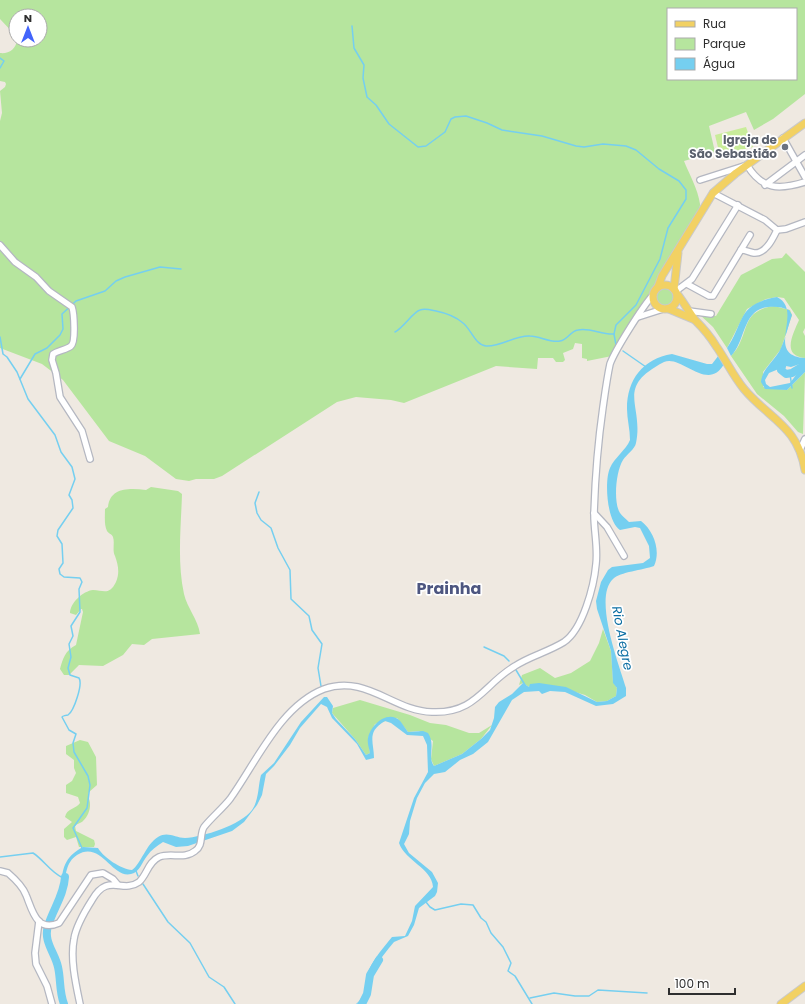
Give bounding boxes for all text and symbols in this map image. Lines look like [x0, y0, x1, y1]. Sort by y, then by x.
north arrow [8, 8, 48, 48]
legend [667, 8, 797, 80]
text: N [24, 10, 32, 26]
text: Rua [703, 15, 726, 32]
text: Parque [703, 35, 746, 52]
text: Água [703, 55, 735, 72]
place label: Igreja de São Sebastião [689, 131, 778, 162]
marker: Igreja de São Sebastião [780, 142, 790, 152]
district label: Prainha [417, 577, 481, 600]
water label: Rio Alegre [607, 604, 638, 672]
scale bar [669, 970, 735, 996]
text: 100 m [675, 975, 709, 992]

